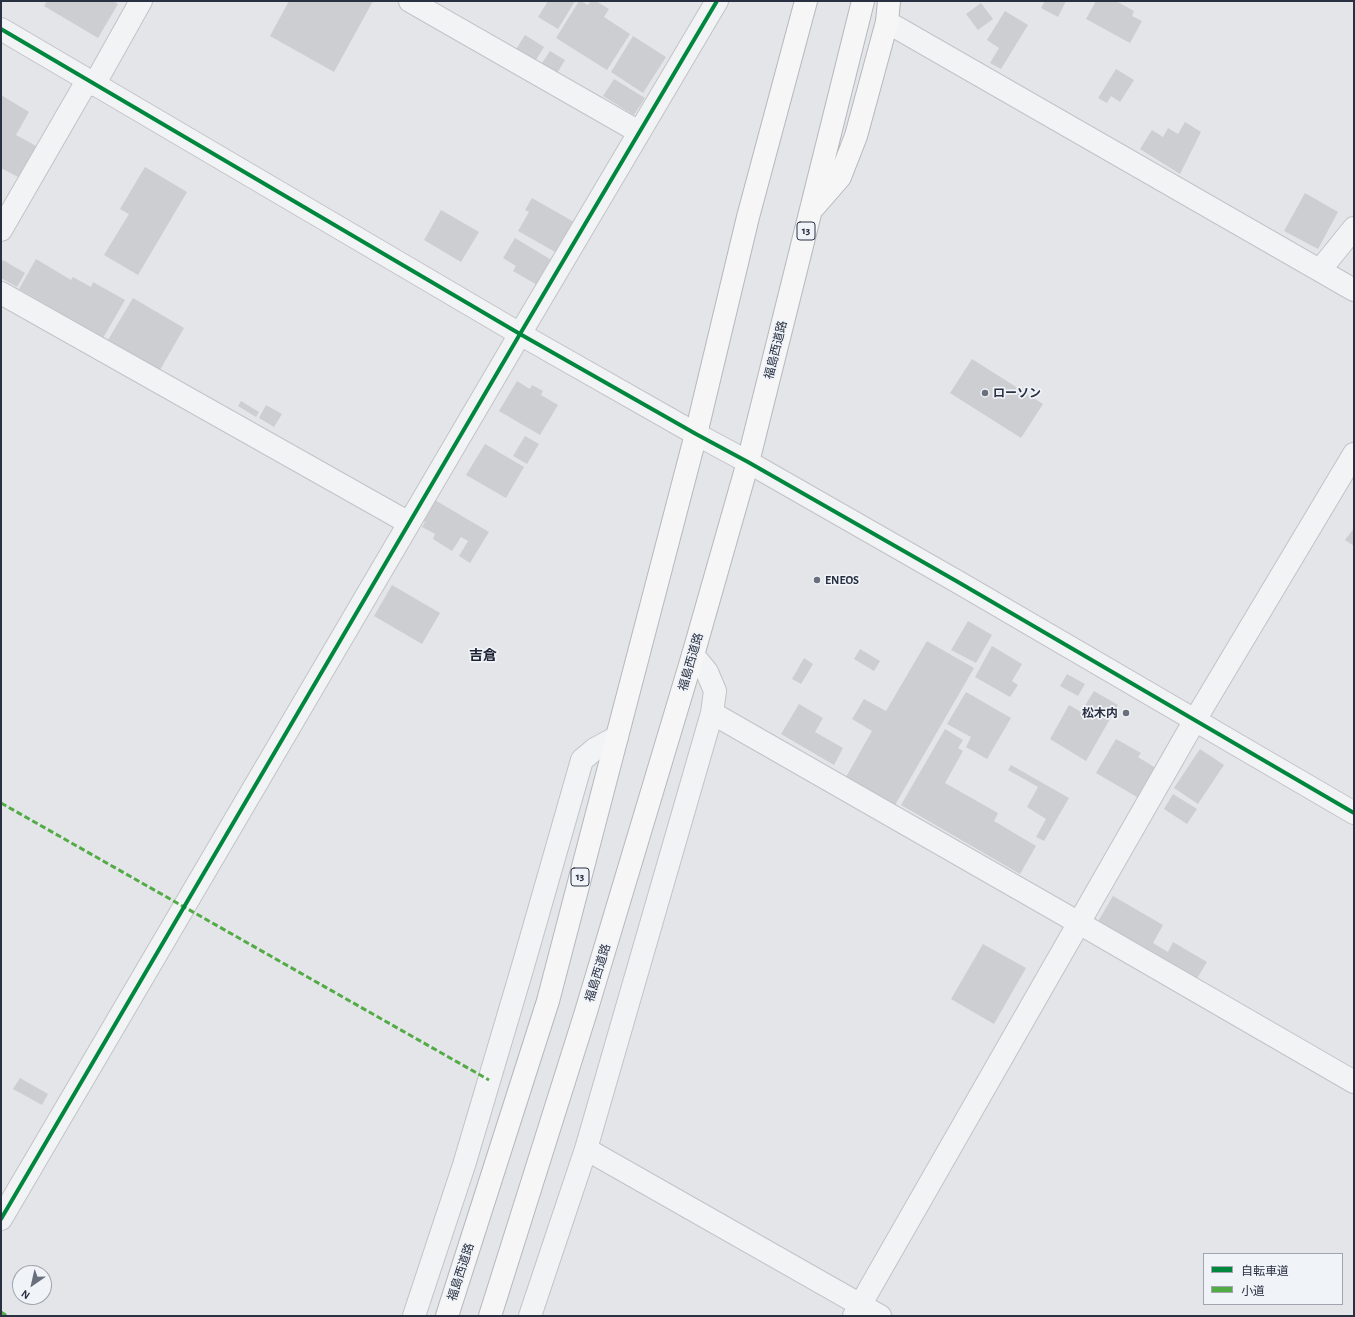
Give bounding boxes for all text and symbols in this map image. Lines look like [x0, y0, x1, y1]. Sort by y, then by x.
road number: 13 [797, 222, 815, 240]
street label: 福島西道路 [762, 319, 790, 381]
place label: ローソン [993, 386, 1041, 400]
marker: ローソン [980, 388, 990, 398]
place label: ENEOS [825, 573, 859, 587]
marker: ENEOS [812, 575, 822, 585]
street label: 福島西道路 [676, 631, 706, 693]
district label: 吉倉 [469, 648, 497, 664]
place label: 松木内 [1082, 706, 1118, 720]
marker: 松木内 [1121, 708, 1131, 718]
road number: 13 [571, 868, 589, 886]
street label: 福島西道路 [582, 942, 614, 1004]
street label: 福島西道路 [445, 1241, 477, 1303]
legend [1203, 1253, 1343, 1305]
north arrow [12, 1265, 52, 1305]
text: 自転車道 [1241, 1265, 1289, 1277]
text: 小道 [1241, 1285, 1265, 1297]
text: N [19, 1288, 32, 1301]

